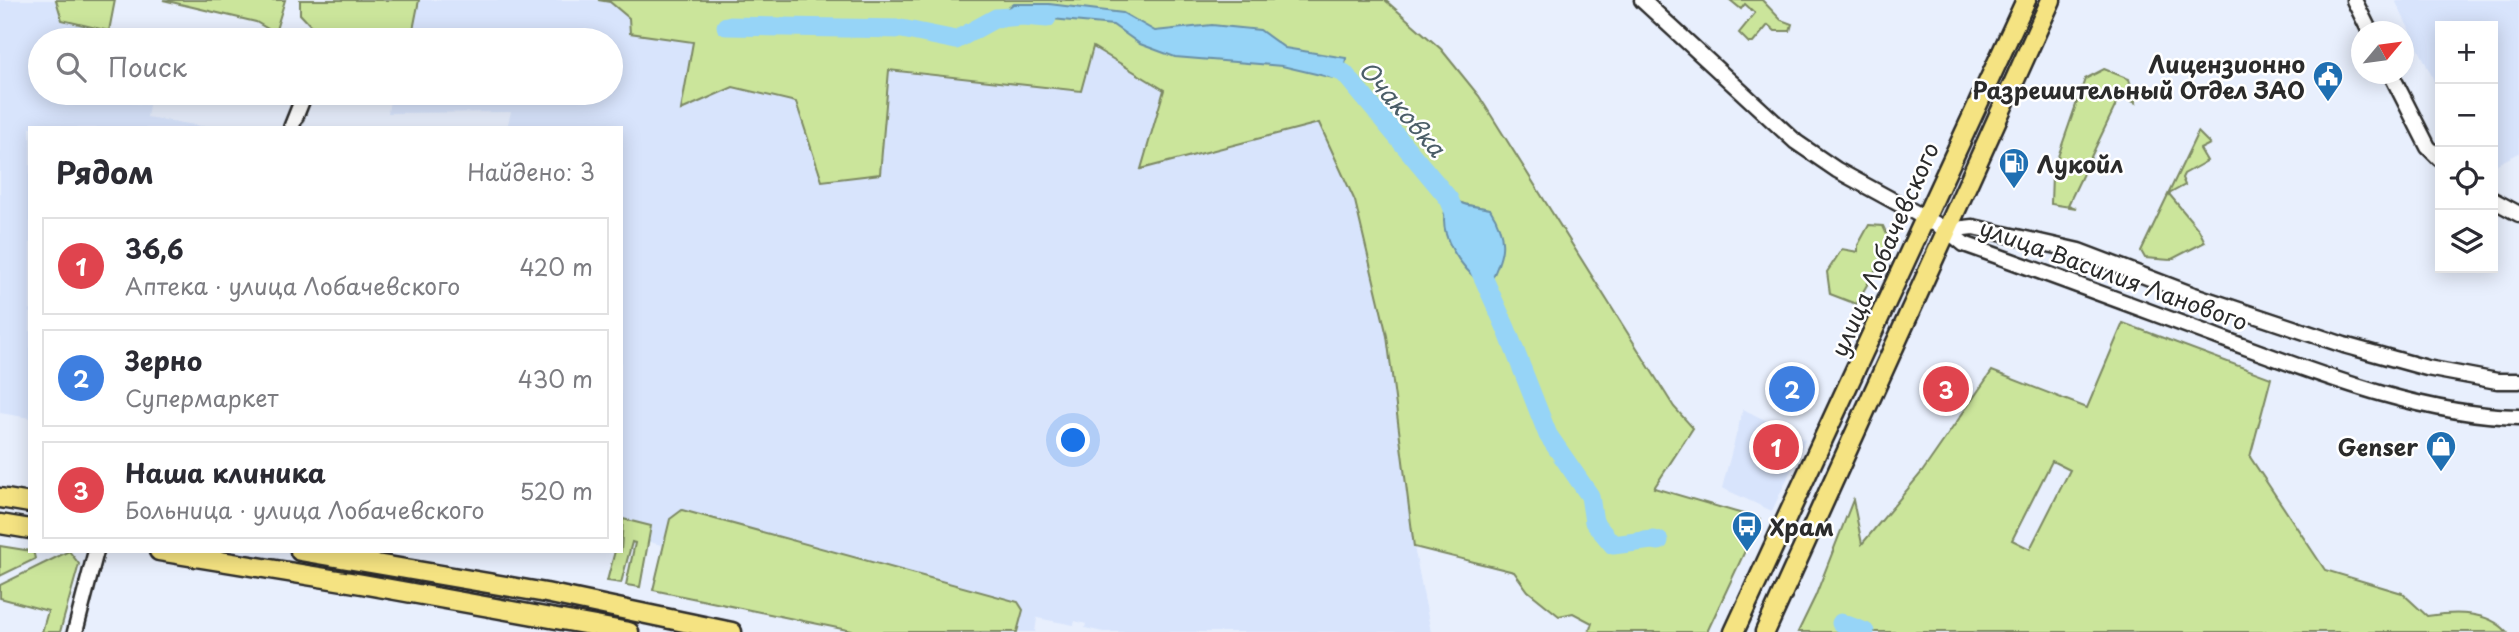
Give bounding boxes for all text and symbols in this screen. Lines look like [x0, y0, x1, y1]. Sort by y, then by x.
north arrow [2351, 21, 2414, 84]
map controls [2435, 21, 2498, 273]
button: + [2435, 21, 2498, 84]
search box [28, 28, 623, 105]
place label: Лицензионно Разрешительный Отдел ЗАО [1972, 46, 2305, 107]
text: Поиск [108, 47, 187, 86]
icon: search [52, 48, 90, 86]
water label: Очаковка [1351, 52, 1456, 165]
public building icon: Лицензионно Разрешительный Отдел ЗАО [2311, 59, 2345, 103]
button: − [2435, 84, 2498, 147]
street label: улица Лобачевского [1821, 136, 1947, 362]
fuel station icon: Лукойл [1997, 146, 2031, 190]
place label: Лукойл [2037, 146, 2123, 181]
button: locate [2435, 147, 2498, 210]
text: Рядом [56, 149, 154, 194]
text: Найдено: 3 [467, 154, 595, 189]
street label: улица Василия Ланового [1975, 209, 2253, 339]
button: layers [2435, 210, 2498, 273]
text: 36,6 [125, 229, 184, 268]
text: 1 [76, 249, 87, 284]
text: 420 m [519, 249, 593, 284]
text: Аптека · улица Лобачевского [125, 268, 460, 303]
text: Зерно [125, 341, 202, 380]
text: 2 [73, 361, 89, 396]
text: 430 m [518, 361, 593, 396]
pin: 2 [1769, 363, 1815, 415]
pin: 3 [1923, 363, 1969, 415]
text: Супермаркет [125, 380, 279, 415]
pin: 1 [1753, 421, 1799, 473]
your location [1056, 423, 1090, 457]
place label: Genser [2338, 429, 2418, 464]
shop icon: Genser [2424, 429, 2458, 473]
text: Наша клиника [125, 453, 326, 492]
text: 3 [73, 473, 89, 508]
text: 520 m [520, 473, 593, 508]
text: Больница · улица Лобачевского [125, 492, 485, 527]
bus stop icon: Храм [1730, 509, 1764, 553]
place label: Храм [1770, 509, 1834, 544]

